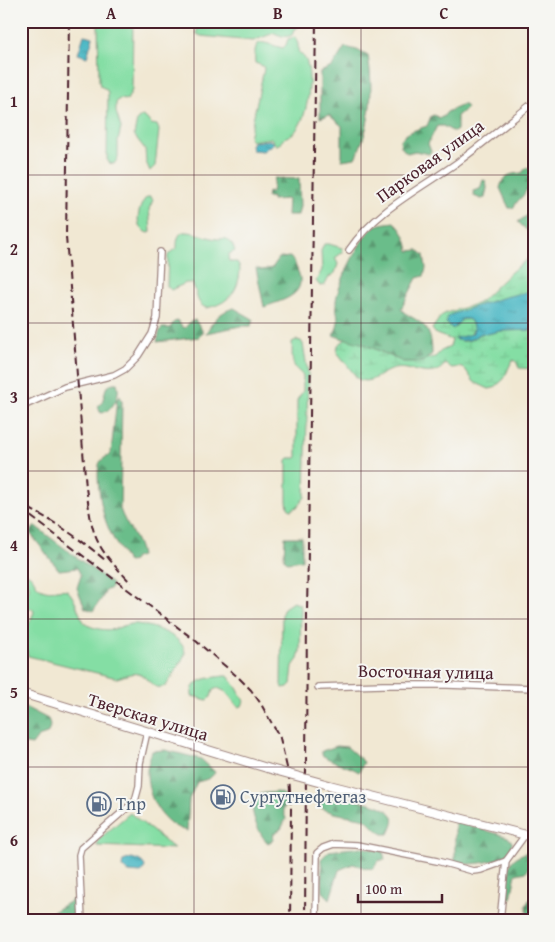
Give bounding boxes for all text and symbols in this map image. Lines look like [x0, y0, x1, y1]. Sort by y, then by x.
text: A [106, 1, 117, 25]
text: B [273, 1, 283, 25]
text: C [439, 1, 449, 25]
text: 1 [10, 89, 18, 113]
street label: Парковая улица [370, 112, 490, 209]
text: 2 [10, 237, 18, 261]
text: 3 [10, 385, 18, 409]
text: 4 [10, 533, 18, 557]
street label: Восточная улица [358, 657, 494, 686]
text: 5 [10, 680, 18, 704]
street label: Тверская улица [85, 685, 212, 748]
place label: Сургутнефтегаз [240, 783, 366, 810]
fuel station icon: Сургутнефтегаз [210, 784, 236, 810]
place label: Tnp [116, 790, 146, 817]
fuel station icon: Tnp [86, 791, 112, 817]
text: 6 [10, 828, 18, 852]
scale bar [358, 872, 441, 904]
text: 100 m [365, 878, 403, 899]

